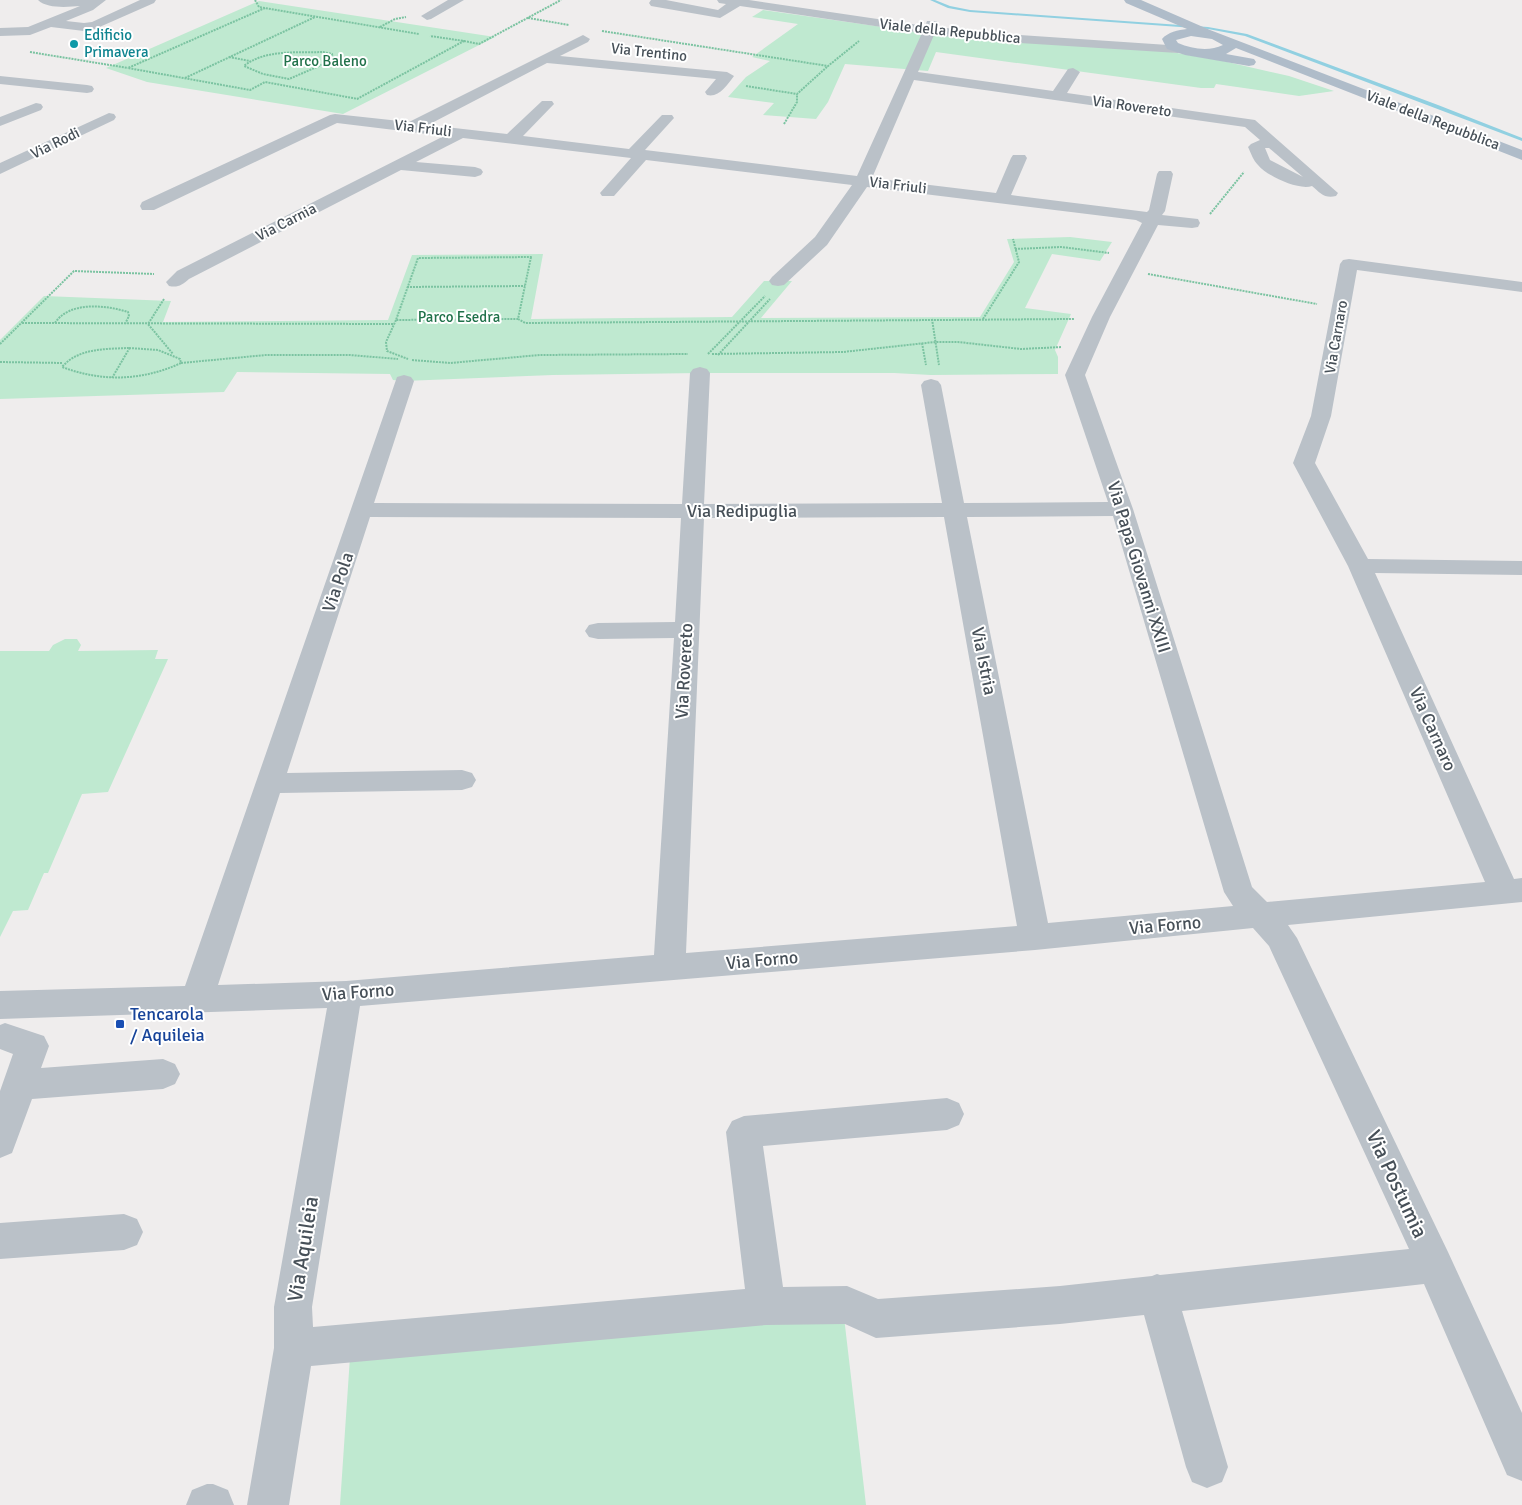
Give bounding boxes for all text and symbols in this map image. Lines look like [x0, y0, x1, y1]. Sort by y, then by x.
street label: Viale della Repubblica [879, 15, 1021, 47]
place label: Edificio Primavera [84, 26, 149, 61]
marker: Edificio Primavera [68, 38, 80, 50]
street label: Via Trentino [610, 39, 688, 65]
park label: Parco Baleno [283, 52, 367, 70]
street label: Viale della Repubblica [1364, 86, 1502, 154]
street label: Via Rovereto [1091, 92, 1173, 120]
street label: Via Friuli [393, 116, 453, 140]
street label: Via Rodi [28, 123, 82, 163]
street label: Via Friuli [868, 173, 928, 197]
street label: Via Carnia [253, 199, 319, 245]
street label: Via Carnaro [1321, 299, 1351, 375]
park label: Parco Esedra [418, 308, 500, 326]
street label: Via Papa Giovanni XXIII [1102, 479, 1176, 655]
street label: Via Redipuglia [687, 500, 797, 522]
street label: Via Pola [318, 549, 358, 615]
street label: Via Rovereto [671, 623, 697, 719]
street label: Via Istria [967, 625, 1001, 697]
street label: Via Carnaro [1405, 684, 1461, 774]
street label: Via Forno [1128, 911, 1202, 939]
street label: Via Forno [725, 946, 799, 974]
street label: Via Forno [321, 979, 395, 1005]
place label: Tencarola / Aquileia [130, 1003, 205, 1046]
marker: Tencarola / Aquileia [114, 1018, 126, 1030]
street label: Via Postumia [1361, 1126, 1433, 1242]
street label: Via Aquileia [282, 1194, 324, 1304]

